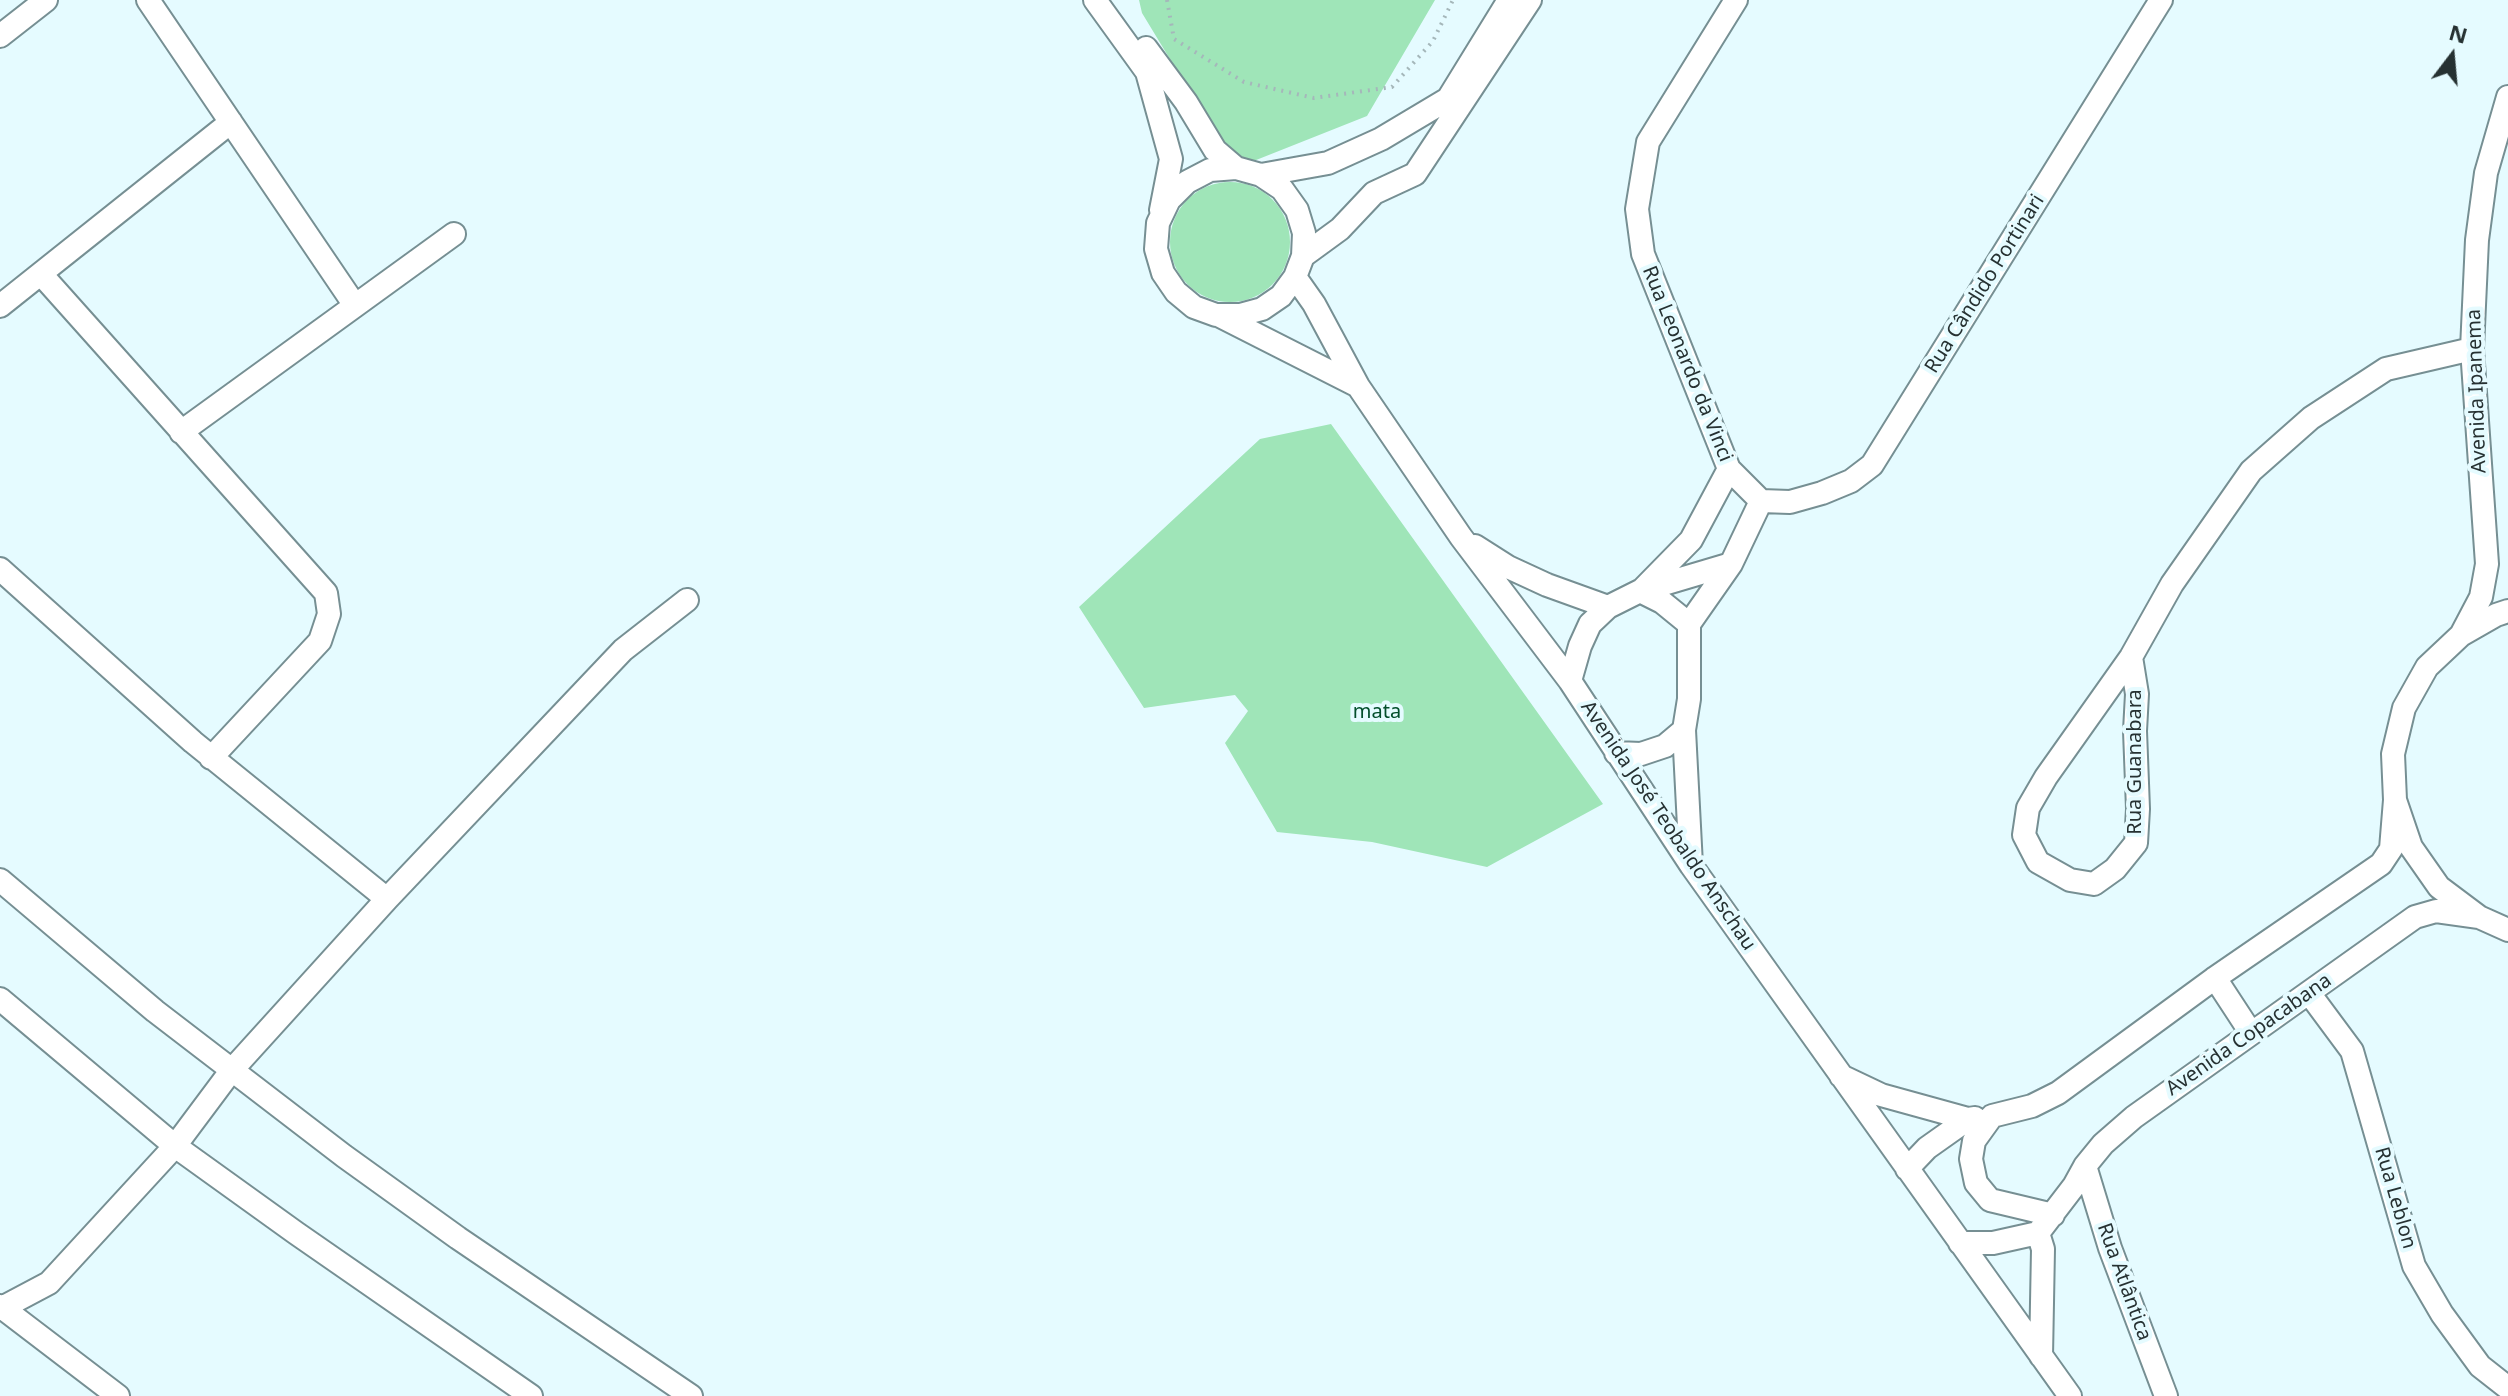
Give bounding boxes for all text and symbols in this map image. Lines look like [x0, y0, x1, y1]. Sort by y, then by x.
north arrow [2412, 16, 2492, 96]
text: N [2446, 16, 2471, 50]
street label: Rua Cândido Portinari [1920, 190, 2050, 378]
street label: Rua Leonardo da Vinci [1637, 263, 1737, 465]
street label: Avenida Ipanema [2462, 308, 2492, 474]
street label: Rua Guanabara [2123, 689, 2147, 835]
street label: Avenida José Teobaldo Anschau [1575, 697, 1761, 955]
park label: mata [1353, 700, 1401, 724]
street label: Avenida Copacabana [2162, 969, 2336, 1101]
street label: Rua Leblon [2369, 1144, 2421, 1252]
street label: Rua Atlântica [2092, 1220, 2156, 1344]

